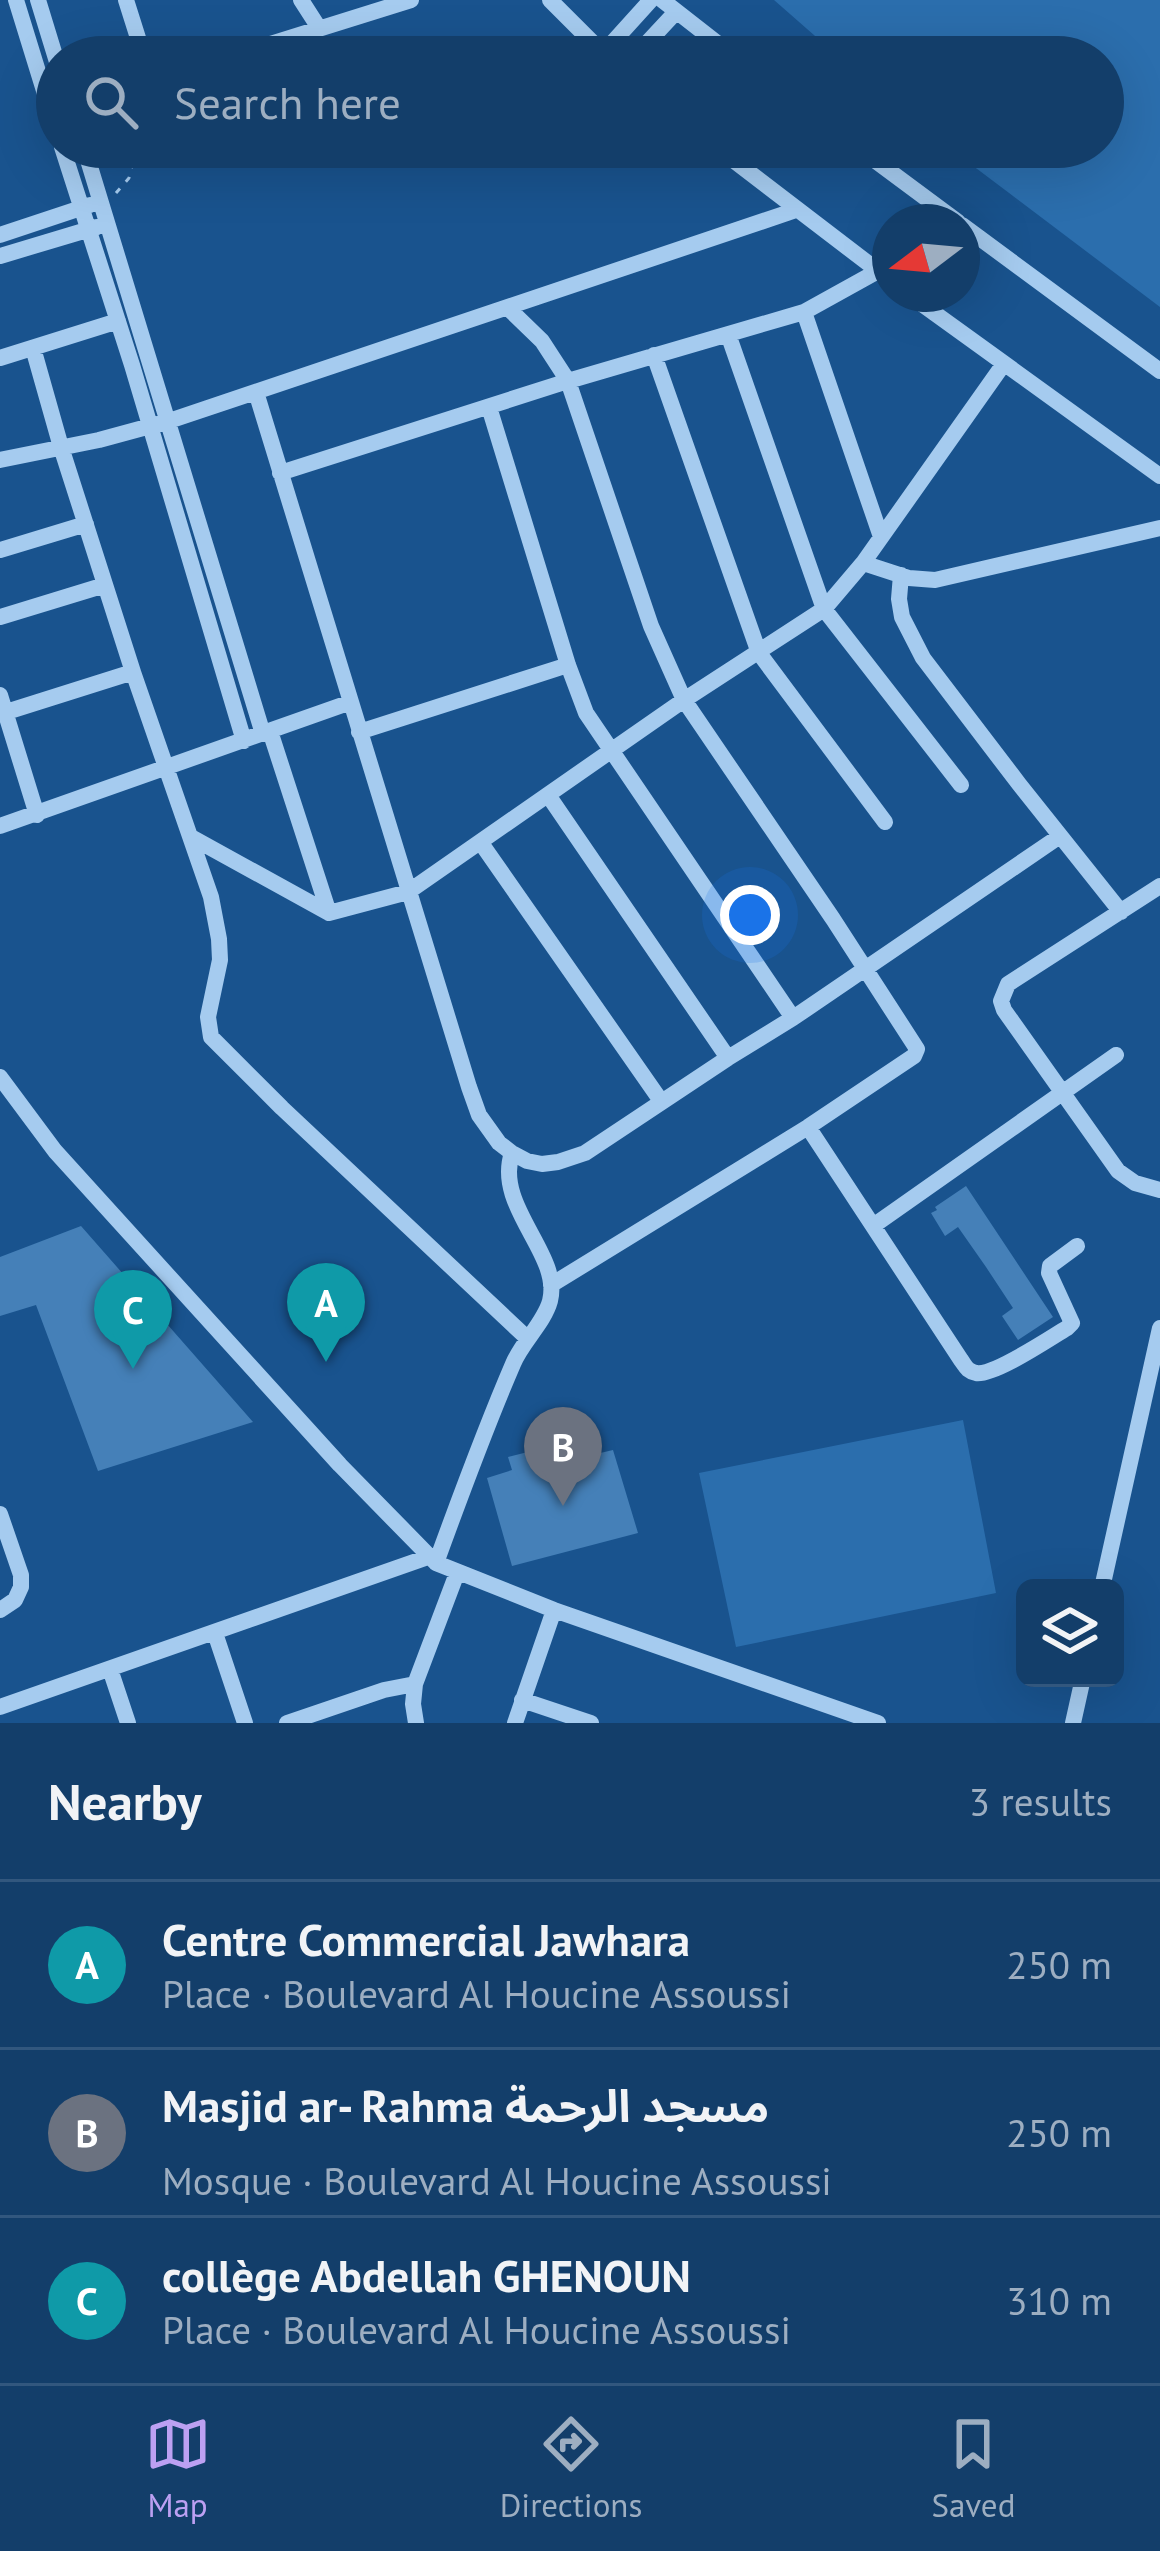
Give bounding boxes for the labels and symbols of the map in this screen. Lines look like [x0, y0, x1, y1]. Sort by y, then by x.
north arrow [872, 204, 980, 312]
your location [720, 885, 780, 945]
pin: A [287, 1263, 365, 1362]
pin: C [94, 1270, 172, 1369]
pin: B [524, 1407, 602, 1506]

